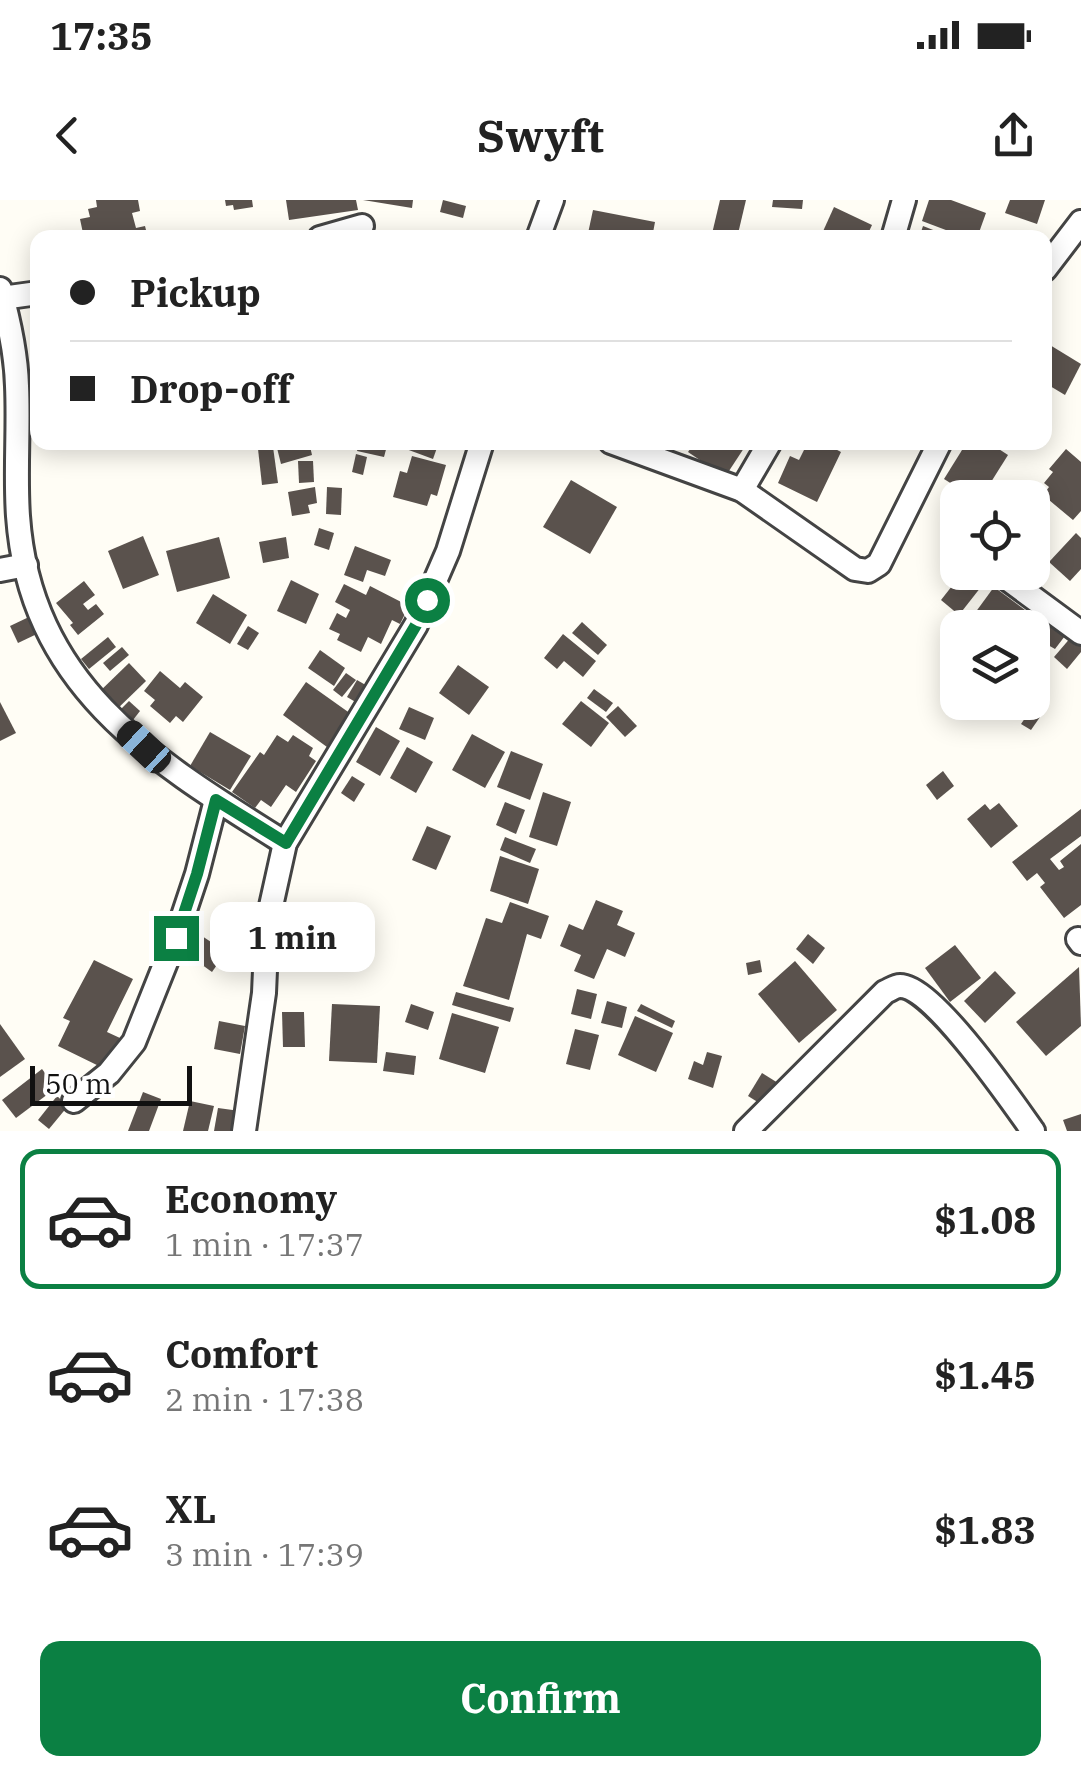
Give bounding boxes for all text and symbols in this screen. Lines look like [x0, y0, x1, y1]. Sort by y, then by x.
text: 17:35 [50, 11, 153, 60]
text: Swyft [477, 106, 604, 164]
icon: back [40, 108, 95, 163]
icon: share [986, 108, 1041, 163]
text: Pickup [130, 268, 261, 317]
text: Drop-off [130, 364, 292, 413]
map controls [940, 480, 1050, 720]
button: locate [940, 480, 1050, 590]
route start [405, 578, 450, 623]
button: layers [940, 610, 1050, 720]
car [112, 716, 176, 778]
callout: 1 min [211, 903, 376, 973]
route end [154, 916, 199, 961]
text: 1 min [248, 916, 337, 958]
scale bar [30, 1061, 192, 1106]
text: 50 m [45, 1065, 112, 1102]
icon: car [45, 1174, 135, 1264]
text: Economy [165, 1174, 337, 1223]
text: $1.08 [934, 1195, 1036, 1244]
text: 1 min · 17:37 [165, 1223, 364, 1265]
icon: car [45, 1329, 135, 1419]
text: Comfort [165, 1329, 318, 1378]
text: $1.45 [934, 1350, 1036, 1399]
text: 2 min · 17:38 [165, 1378, 364, 1420]
icon: car [45, 1484, 135, 1574]
text: XL [165, 1484, 216, 1533]
text: $1.83 [934, 1505, 1036, 1554]
text: 3 min · 17:39 [165, 1533, 364, 1575]
button: Confirm [40, 1641, 1041, 1756]

